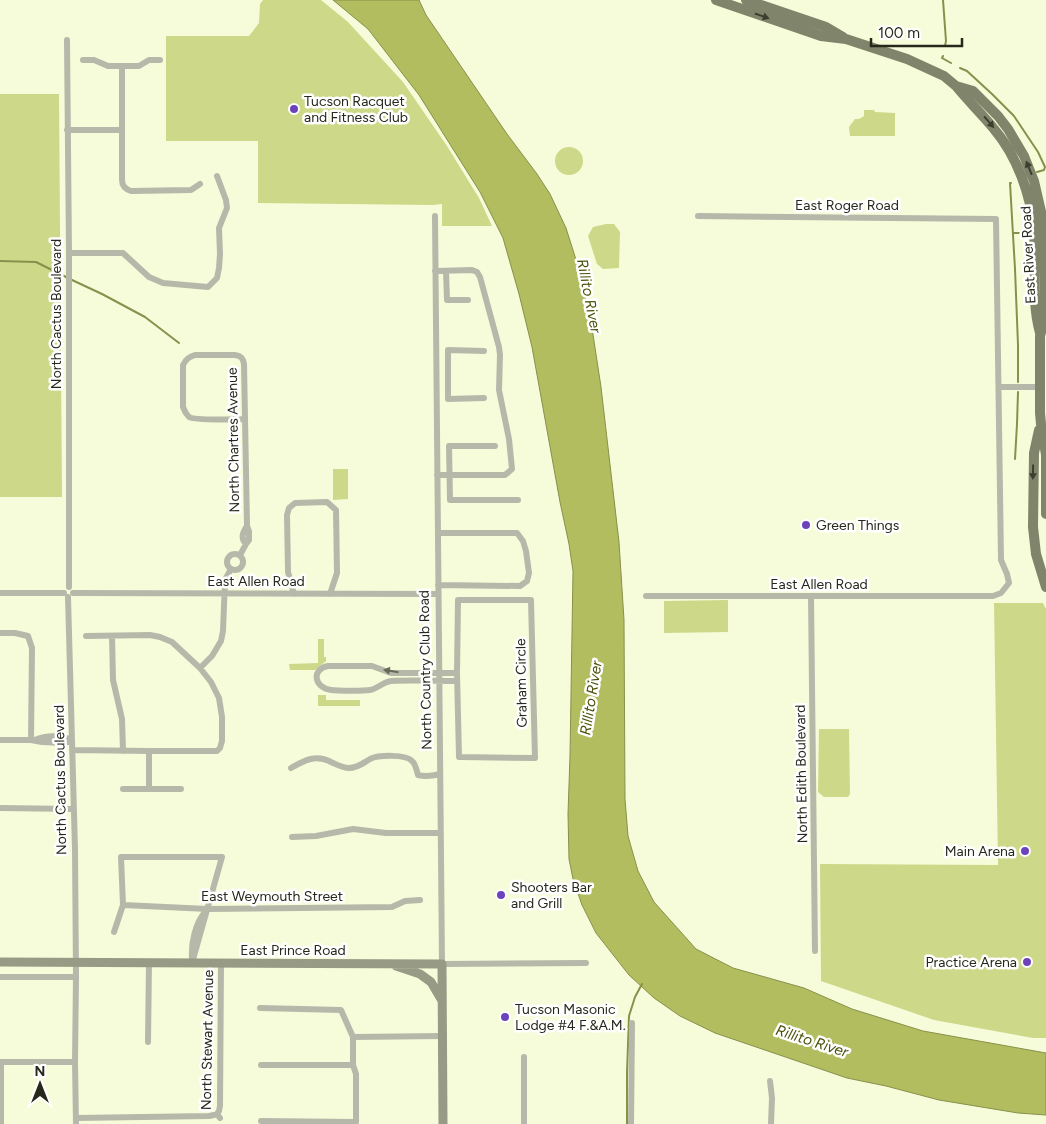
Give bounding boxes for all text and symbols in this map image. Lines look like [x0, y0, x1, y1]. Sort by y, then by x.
one-way arrow [755, 12, 770, 20]
scale bar [871, 15, 962, 47]
text: 100 m [878, 24, 920, 42]
place label: Tucson Racquet and Fitness Club [304, 93, 408, 126]
marker: Tucson Racquet and Fitness Club [288, 103, 300, 115]
one-way arrow [983, 115, 994, 128]
one-way arrow [1025, 160, 1033, 175]
street label: East Roger Road [795, 197, 899, 214]
street label: East River Road [1017, 206, 1040, 304]
street label: North Cactus Boulevard [48, 239, 65, 389]
water label: Rillito River [573, 257, 605, 335]
street label: North Chartres Avenue [224, 367, 243, 513]
one-way arrow [1029, 464, 1037, 480]
place label: Green Things [816, 517, 899, 534]
marker: Green Things [800, 519, 812, 531]
street label: East Allen Road [207, 573, 305, 590]
street label: East Allen Road [770, 576, 868, 593]
street label: North Country Club Road [416, 590, 435, 750]
street label: Graham Circle [512, 638, 531, 728]
water label: Rillito River [576, 659, 606, 736]
one-way arrow [382, 667, 398, 675]
street label: North Edith Boulevard [792, 704, 811, 844]
street label: North Cactus Boulevard [51, 705, 70, 855]
place label: Main Arena [945, 843, 1015, 860]
marker: Main Arena [1019, 845, 1031, 857]
place label: Shooters Bar and Grill [511, 879, 592, 912]
street label: East Weymouth Street [201, 888, 343, 905]
marker: Shooters Bar and Grill [495, 889, 507, 901]
street label: East Prince Road [240, 942, 346, 959]
place label: Practice Arena [925, 954, 1017, 971]
marker: Practice Arena [1021, 956, 1033, 968]
street label: North Stewart Avenue [198, 969, 217, 1110]
place label: Tucson Masonic Lodge #4 F.&A.M. [515, 1001, 626, 1034]
marker: Tucson Masonic Lodge #4 F.&A.M. [499, 1011, 511, 1023]
water label: Rillito River [774, 1021, 851, 1061]
north arrow [15, 1059, 65, 1109]
text: N [35, 1063, 45, 1080]

